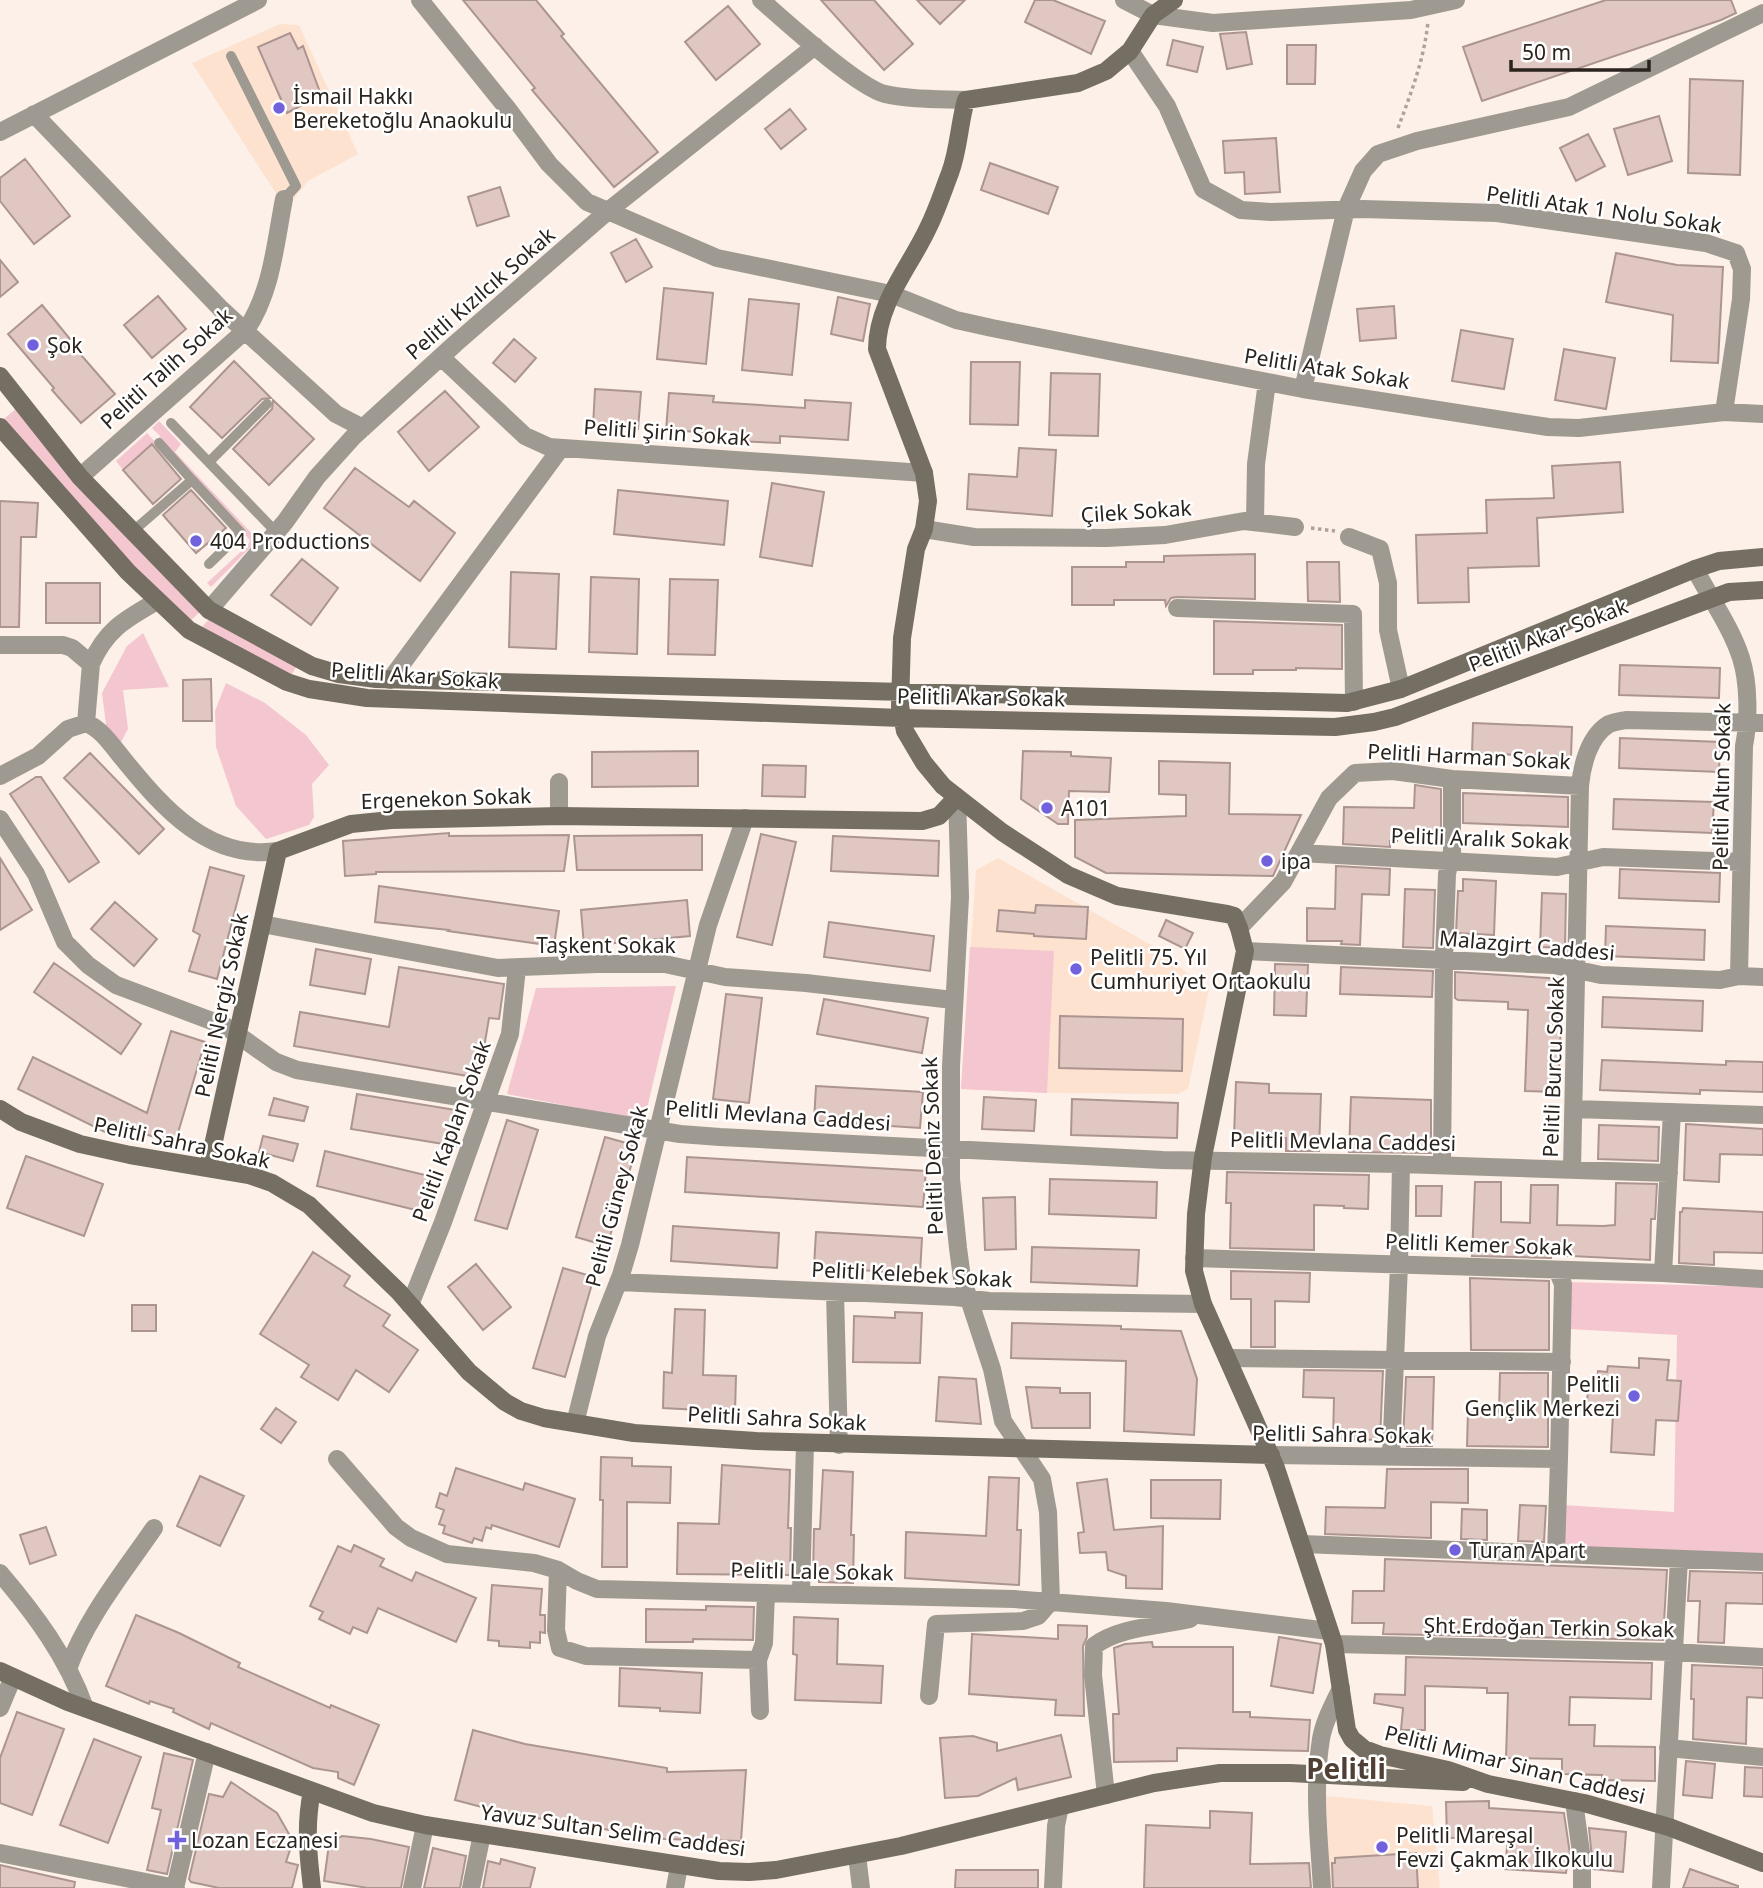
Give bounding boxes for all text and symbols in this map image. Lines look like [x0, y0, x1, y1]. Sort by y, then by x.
scale bar [1511, 28, 1649, 72]
text: 50 m [1522, 38, 1571, 66]
place label: İsmail Hakkı Bereketoğlu Anaokulu [293, 82, 512, 134]
marker: İsmail Hakkı Bereketoğlu Anaokulu [271, 100, 287, 116]
street label: Pelitli Atak 1 Nolu Sokak [1485, 179, 1724, 239]
street label: Pelitli Kızılcık Sokak [399, 220, 561, 366]
street label: Pelitli Talih Sokak [94, 301, 239, 435]
place label: Şok [47, 331, 83, 359]
marker: Şok [25, 337, 41, 353]
street label: Pelitli Atak Sokak [1242, 341, 1413, 395]
street label: Pelitli Şirin Sokak [583, 412, 752, 452]
street label: Çilek Sokak [1080, 493, 1193, 529]
place label: 404 Productions [210, 527, 370, 555]
marker: 404 Productions [188, 533, 204, 549]
street label: Pelitli Akar Sokak [1464, 592, 1632, 678]
street label: Pelitli Akar Sokak [330, 655, 501, 695]
street label: Pelitli Akar Sokak [897, 682, 1066, 712]
street label: Pelitli Altın Sokak [1706, 702, 1736, 871]
street label: Pelitli Harman Sokak [1367, 737, 1572, 775]
street label: Ergenekon Sokak [360, 781, 532, 815]
place label: A101 [1061, 794, 1110, 822]
marker: A101 [1039, 800, 1055, 816]
street label: Pelitli Aralık Sokak [1390, 821, 1571, 855]
place label: ipa [1281, 847, 1311, 875]
marker: ipa [1259, 853, 1275, 869]
street label: Pelitli Nergiz Sokak [188, 910, 254, 1100]
street label: Malazgirt Caddesi [1438, 923, 1616, 967]
street label: Taşkent Sokak [536, 931, 676, 959]
place label: Pelitli 75. Yıl Cumhuriyet Ortaokulu [1090, 943, 1311, 995]
marker: Pelitli 75. Yıl Cumhuriyet Ortaokulu [1068, 961, 1084, 977]
street label: Pelitli Burcu Sokak [1536, 975, 1570, 1158]
street label: Pelitli Kaplan Sokak [405, 1036, 497, 1226]
street label: Pelitli Deniz Sokak [915, 1055, 949, 1236]
street label: Pelitli Mevlana Caddesi [664, 1093, 892, 1137]
street label: Pelitli Güney Sokak [578, 1102, 654, 1290]
street label: Pelitli Sahra Sokak [91, 1110, 273, 1175]
street label: Pelitli Mevlana Caddesi [1230, 1125, 1456, 1157]
street label: Pelitli Kemer Sokak [1384, 1227, 1574, 1261]
street label: Pelitli Kelebek Sokak [811, 1255, 1014, 1293]
place label: Pelitli Gençlik Merkezi [1465, 1370, 1620, 1422]
marker: Pelitli Gençlik Merkezi [1626, 1388, 1642, 1404]
street label: Pelitli Sahra Sokak [687, 1399, 868, 1437]
street label: Pelitli Sahra Sokak [1252, 1418, 1433, 1450]
place label: Turan Apart [1469, 1536, 1586, 1564]
marker: Turan Apart [1447, 1542, 1463, 1558]
street label: Pelitli Lale Sokak [730, 1556, 895, 1586]
street label: Şht.Erdoğan Terkin Sokak [1423, 1611, 1675, 1643]
street label: Pelitli Mimar Sinan Caddesi [1382, 1718, 1648, 1810]
district label: Pelitli [1306, 1749, 1386, 1787]
street label: Yavuz Sultan Selim Caddesi [479, 1798, 747, 1862]
place label: Pelitli Mareşal Fevzi Çakmak İlkokulu [1396, 1821, 1613, 1873]
place label: Lozan Eczanesi [191, 1826, 338, 1854]
marker: Lozan Eczanesi [169, 1832, 185, 1848]
marker: Pelitli Mareşal Fevzi Çakmak İlkokulu [1374, 1839, 1390, 1855]

